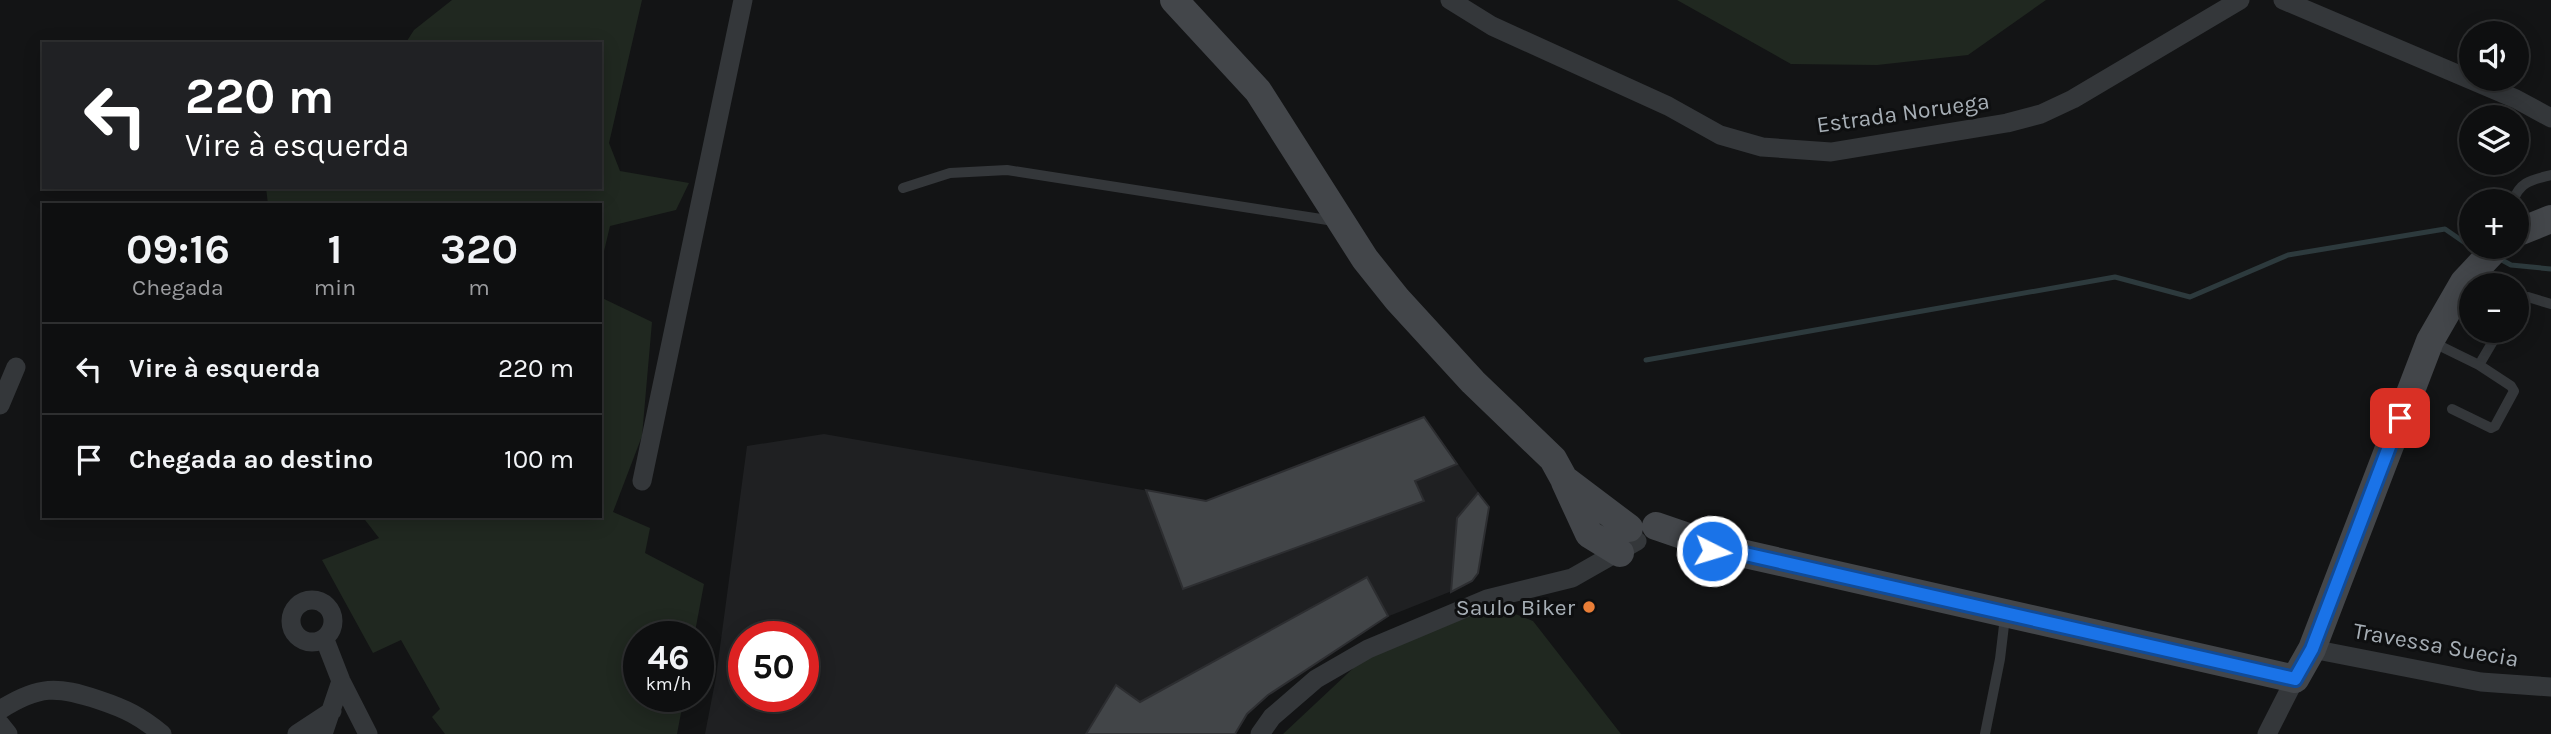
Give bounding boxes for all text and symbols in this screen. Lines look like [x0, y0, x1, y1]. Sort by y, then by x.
map controls [2459, 21, 2529, 343]
button: sound [2459, 21, 2529, 91]
text: 220 m [185, 68, 334, 125]
icon: left [70, 70, 161, 161]
street label: Estrada Noruega [1815, 87, 1991, 139]
button: layers [2459, 105, 2529, 175]
text: Vire à esquerda [185, 127, 409, 164]
button: + [2459, 189, 2529, 259]
text: 09:16 [126, 224, 230, 274]
text: 1 [327, 224, 342, 274]
text: 320 [440, 224, 518, 274]
button: − [2459, 273, 2529, 343]
text: Chegada [132, 274, 224, 301]
text: min [314, 274, 356, 301]
text: m [468, 274, 490, 301]
icon: left [70, 350, 108, 388]
text: Vire à esquerda [129, 353, 320, 384]
text: 220 m [498, 353, 574, 384]
pin [2370, 388, 2430, 448]
icon: arrive [2381, 399, 2419, 437]
icon: arrive [70, 441, 108, 479]
text: Chegada ao destino [129, 444, 373, 475]
text: 100 m [504, 444, 574, 475]
position arrow [1675, 514, 1749, 588]
place label: Saulo Biker [1456, 594, 1576, 621]
marker: Saulo Biker [1581, 599, 1597, 615]
street label: Travessa Suecia [2351, 617, 2521, 673]
speed limit sign: 50 [728, 621, 819, 712]
text: 46 [647, 637, 690, 678]
text: km/h [646, 673, 691, 695]

